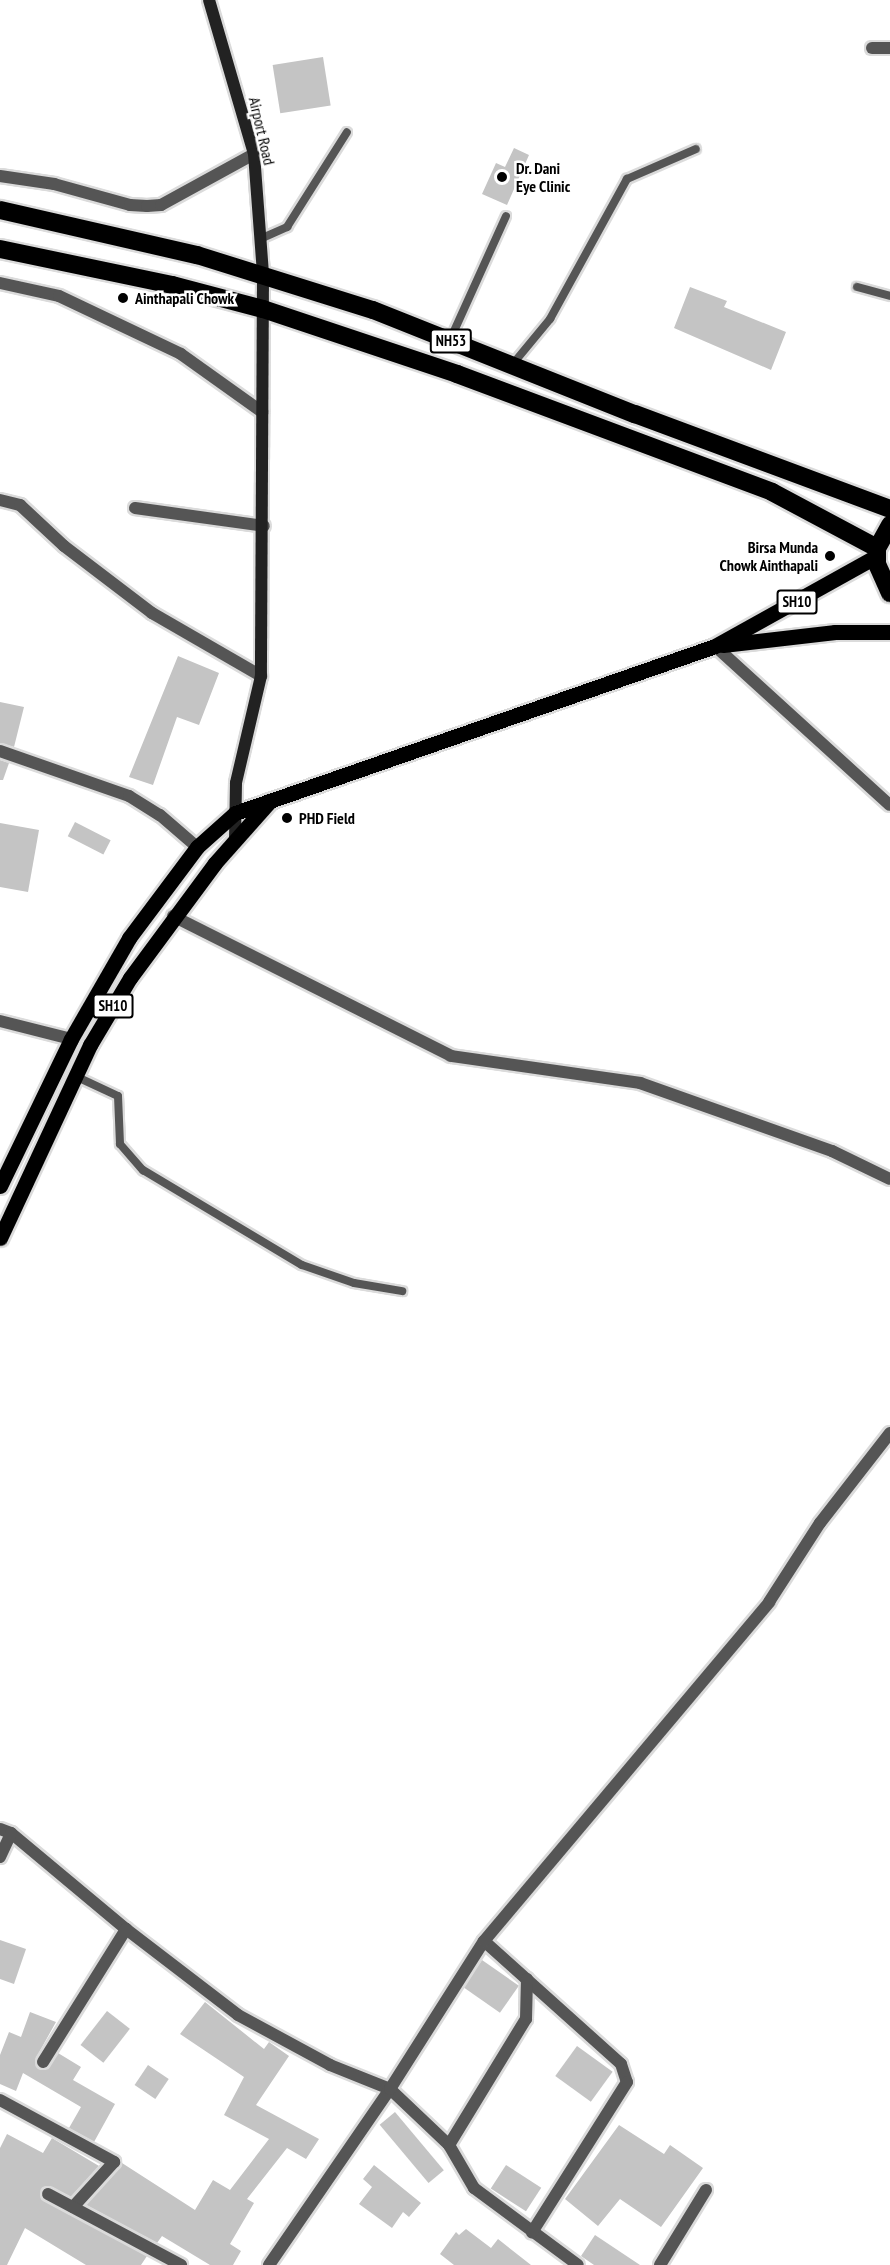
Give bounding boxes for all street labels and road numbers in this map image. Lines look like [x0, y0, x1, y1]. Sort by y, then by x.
street label: Airport Road [245, 95, 279, 167]
road number: NH53 [428, 329, 474, 353]
road number: SH10 [776, 590, 818, 614]
road number: SH10 [92, 994, 134, 1018]

